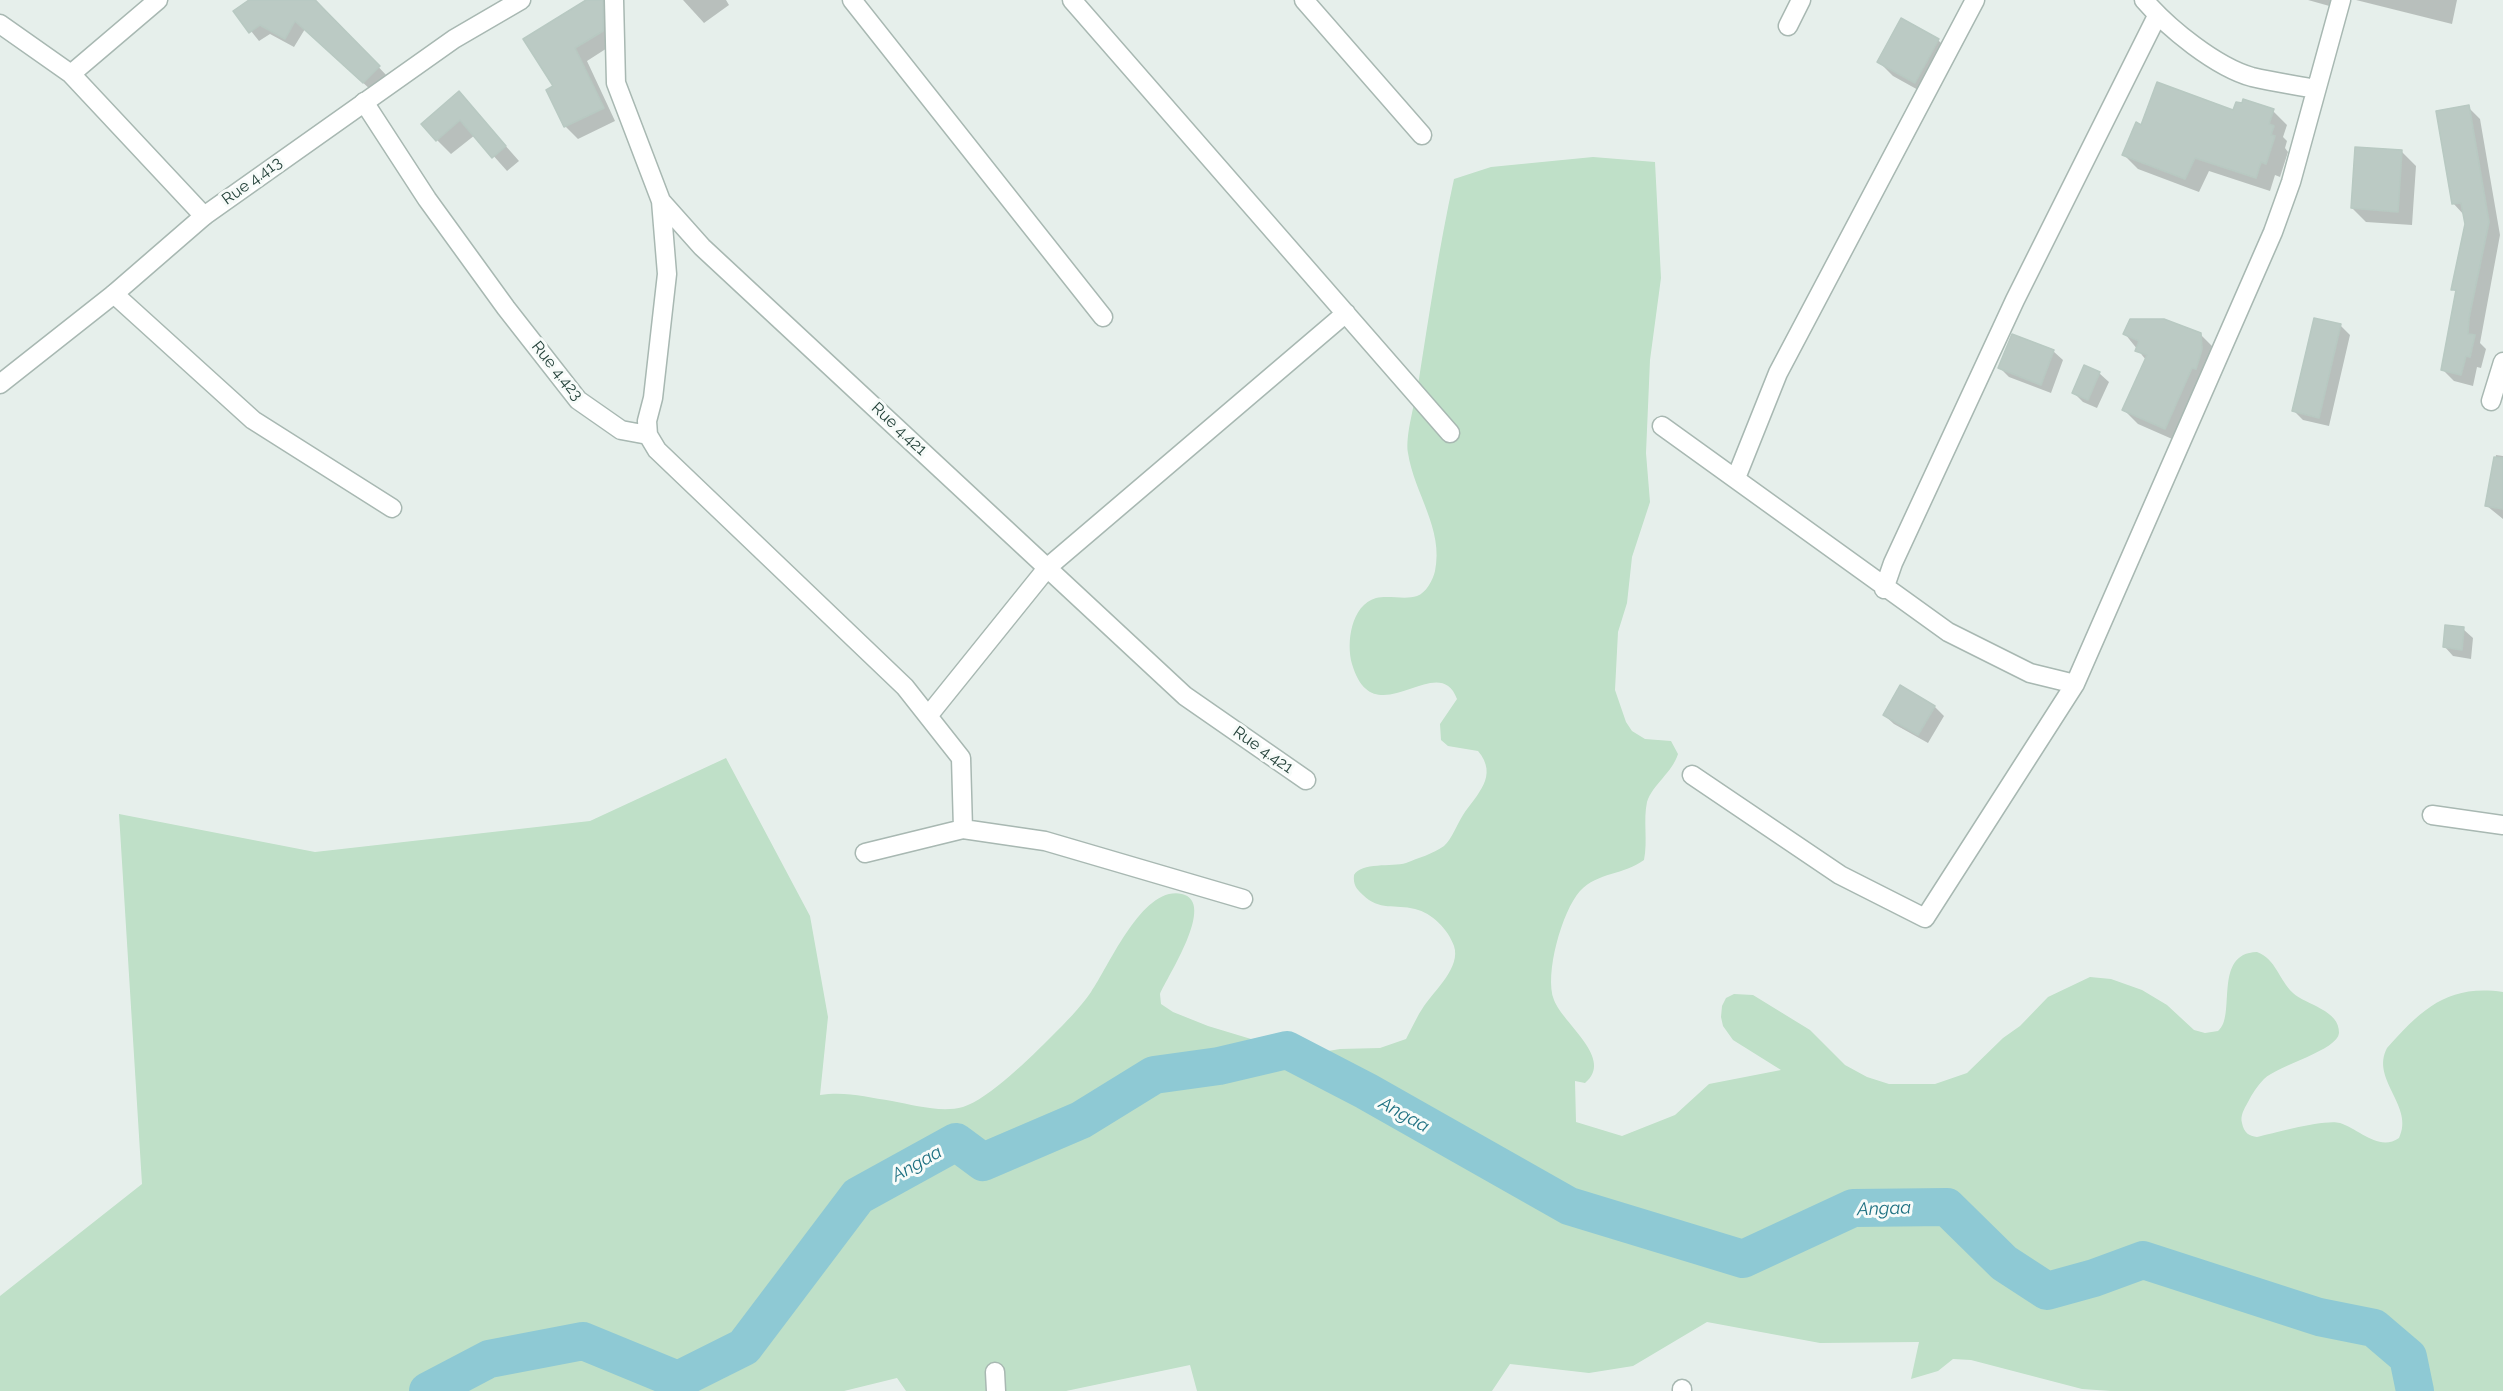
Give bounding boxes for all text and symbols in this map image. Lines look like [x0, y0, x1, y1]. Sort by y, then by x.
street label: Rue 4.413 [218, 153, 286, 209]
street label: Rue 4.423 [527, 337, 587, 405]
street label: Rue 4.421 [867, 398, 931, 460]
street label: Rue 4.421 [1229, 722, 1297, 778]
water label: Angaa [1375, 1092, 1433, 1138]
water label: Angaa [888, 1141, 946, 1187]
water label: Angaa [1857, 1197, 1911, 1221]

